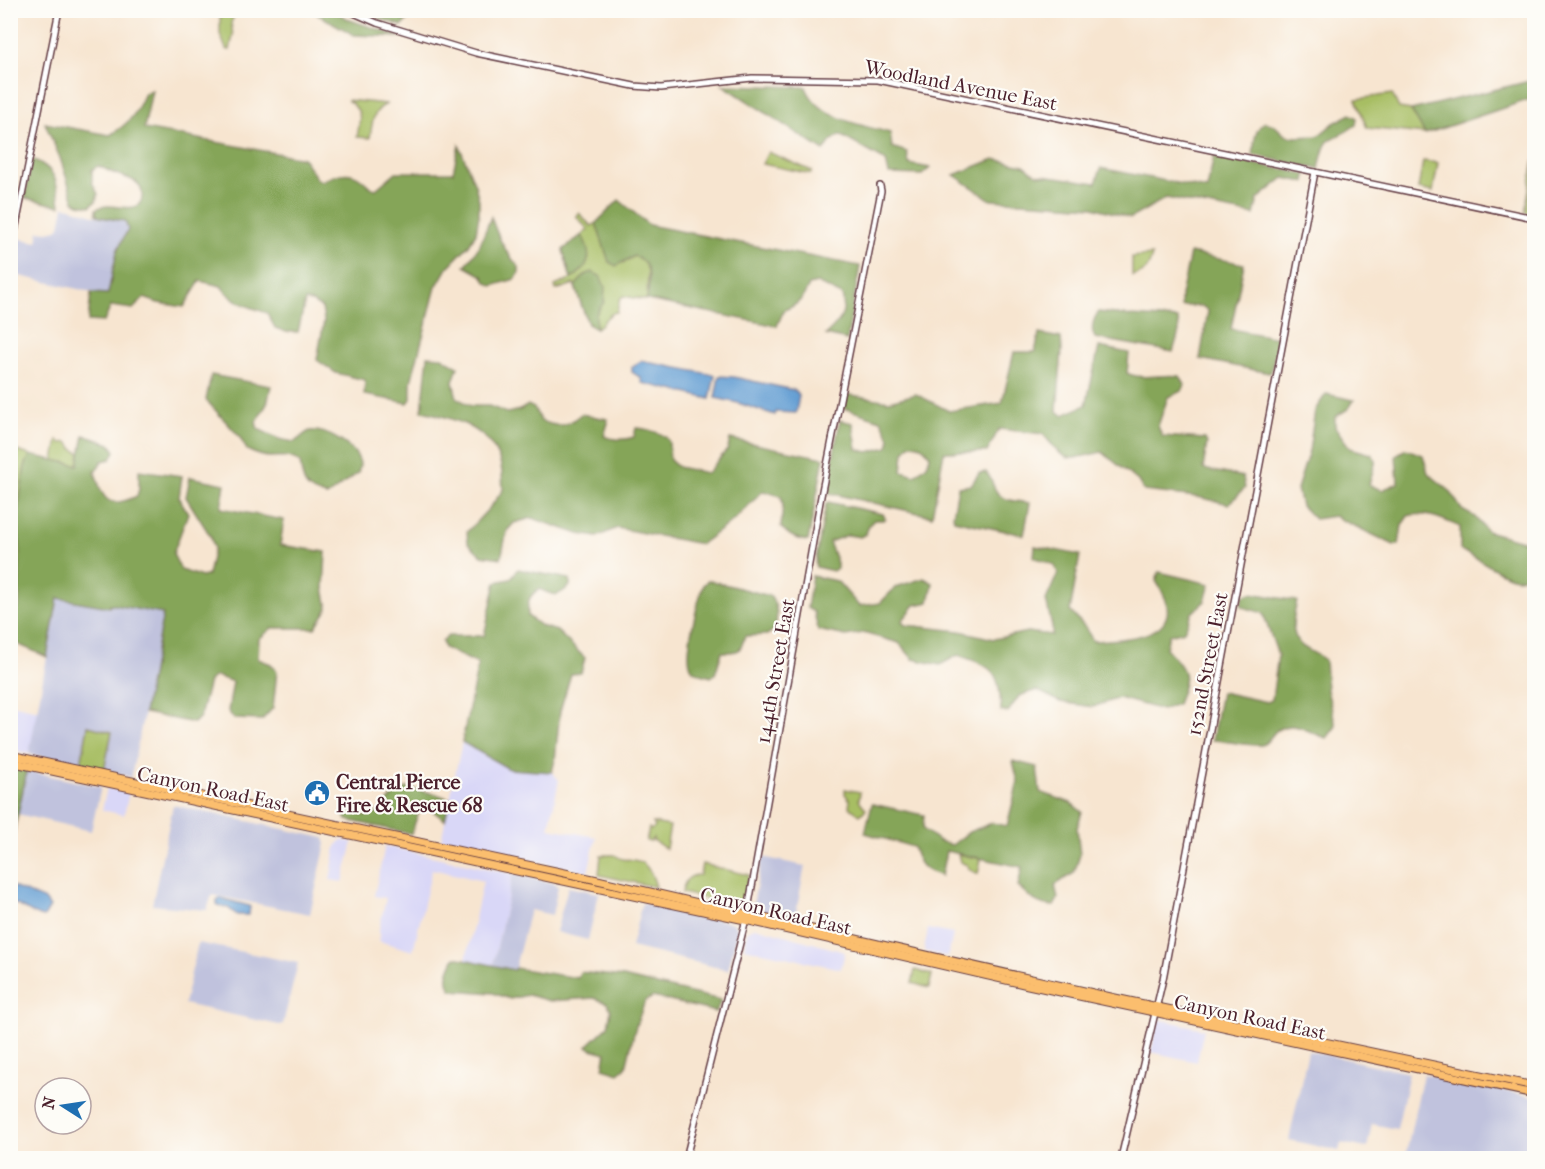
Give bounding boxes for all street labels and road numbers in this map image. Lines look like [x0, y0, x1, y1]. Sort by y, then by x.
street label: Woodland Avenue East [862, 55, 1059, 115]
street label: 152nd Street East [1182, 590, 1233, 738]
street label: 144th Street East [751, 597, 800, 745]
street label: Canyon Road East [135, 762, 291, 817]
street label: Canyon Road East [698, 883, 854, 940]
street label: Canyon Road East [1172, 990, 1328, 1045]

